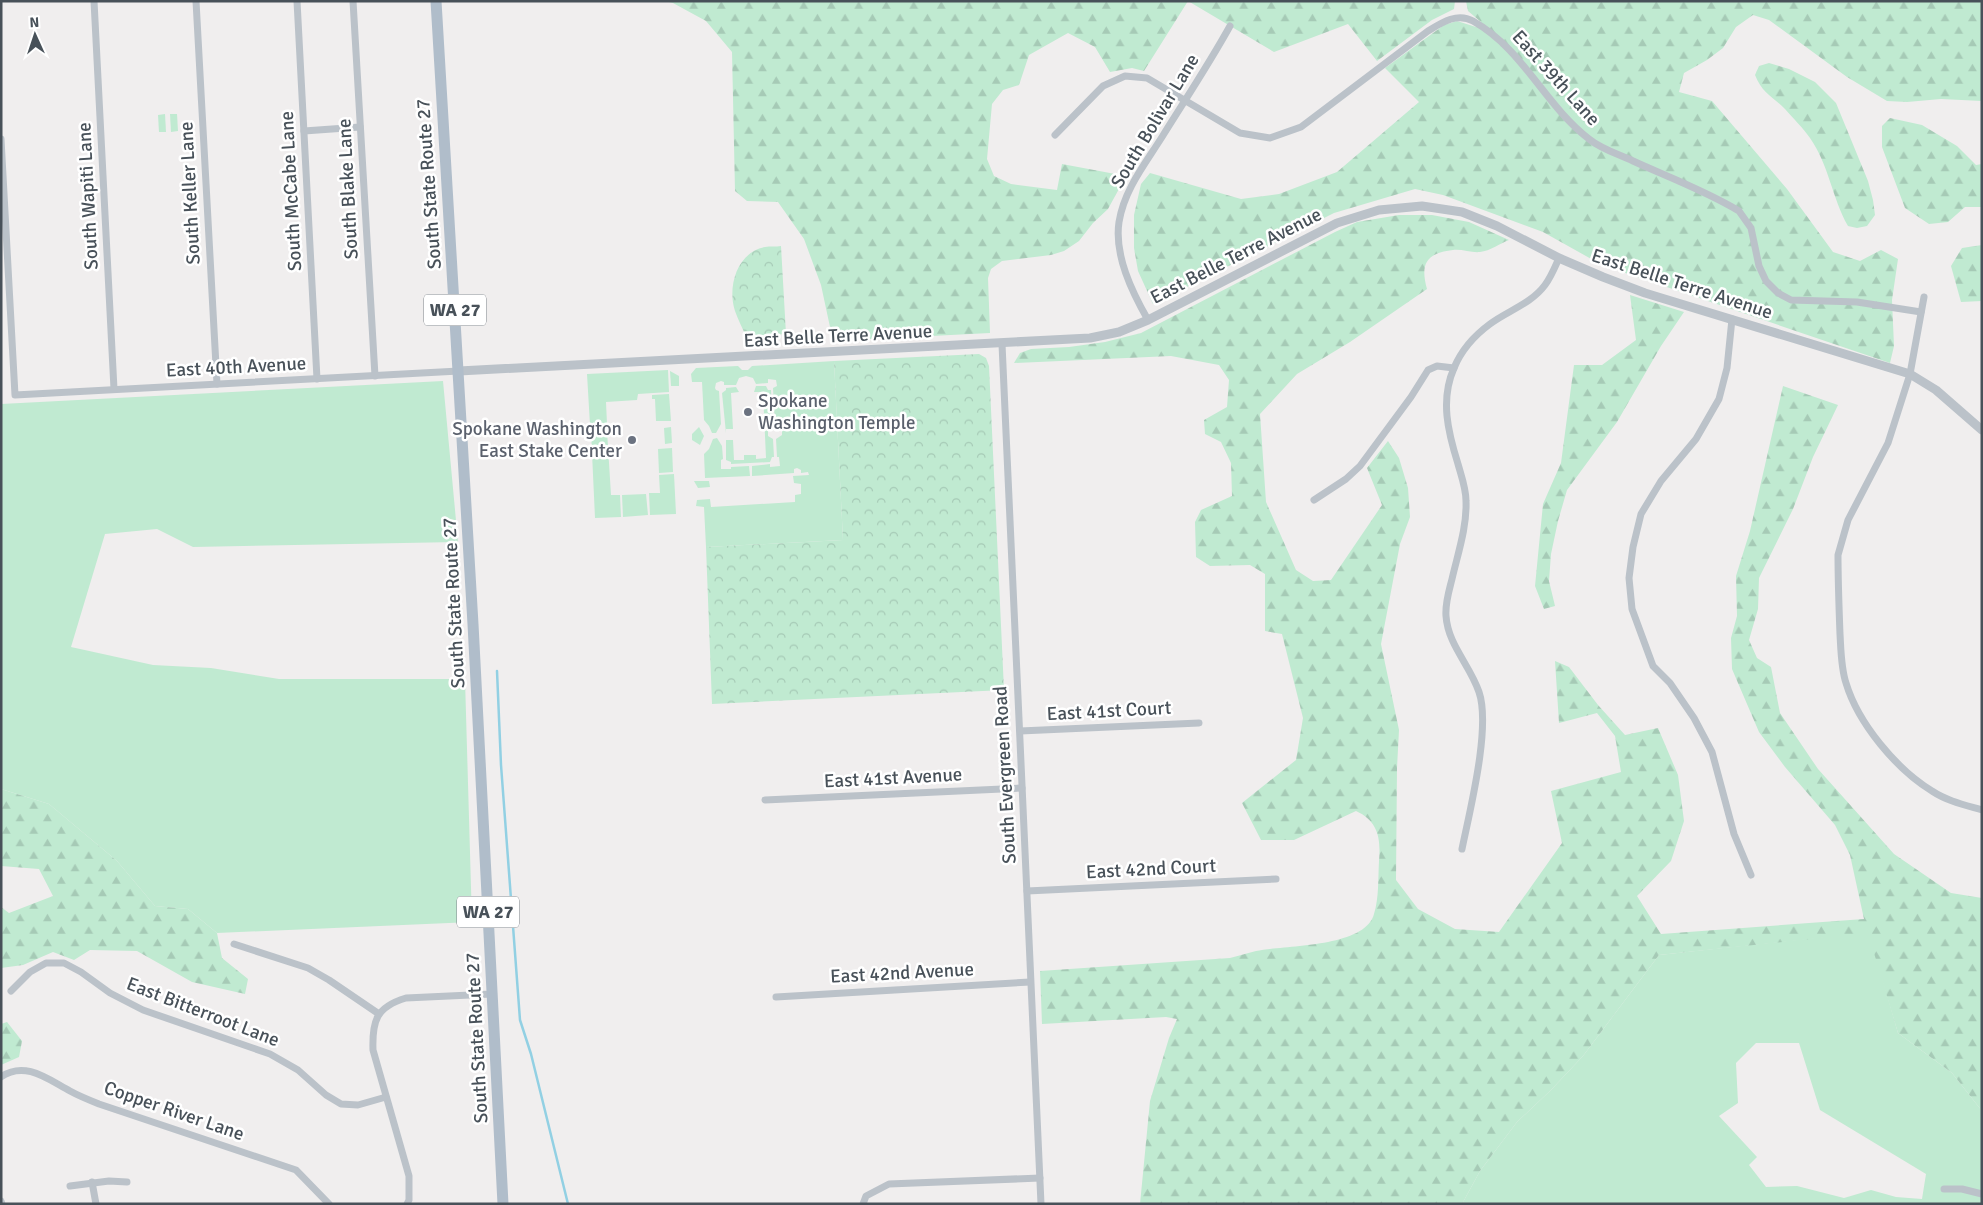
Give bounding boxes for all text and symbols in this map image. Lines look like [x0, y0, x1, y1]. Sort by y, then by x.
north arrow [10, 10, 60, 60]
text: N [29, 14, 40, 31]
street label: East 39th Lane [1507, 25, 1605, 131]
street label: South Bolivar Lane [1105, 49, 1205, 193]
street label: South State Route 27 [411, 98, 447, 270]
street label: South McCabe Lane [275, 110, 307, 272]
street label: South Blake Lane [332, 118, 364, 260]
street label: South Keller Lane [174, 121, 206, 265]
street label: South Wapiti Lane [72, 122, 104, 270]
street label: East Belle Terre Avenue [1146, 202, 1326, 310]
street label: East Belle Terre Avenue [1588, 243, 1776, 325]
road number: WA 27 [424, 294, 486, 326]
street label: East Belle Terre Avenue [743, 319, 933, 353]
street label: East 40th Avenue [165, 351, 307, 383]
place label: Spokane Washington Temple [758, 389, 916, 435]
marker: Spokane Washington Temple [742, 406, 754, 418]
place label: Spokane Washington East Stake Center [452, 417, 622, 463]
marker: Spokane Washington East Stake Center [626, 434, 638, 446]
street label: South State Route 27 [438, 517, 470, 689]
street label: South Evergreen Road [988, 685, 1022, 865]
street label: East 41st Court [1046, 696, 1172, 726]
street label: East 41st Avenue [823, 762, 963, 794]
street label: East 42nd Court [1085, 854, 1217, 884]
road number: WA 27 [457, 896, 519, 928]
street label: South State Route 27 [461, 952, 493, 1124]
street label: East 42nd Avenue [829, 957, 975, 989]
street label: East Bitterroot Lane [123, 972, 283, 1052]
street label: Copper River Lane [101, 1076, 247, 1146]

